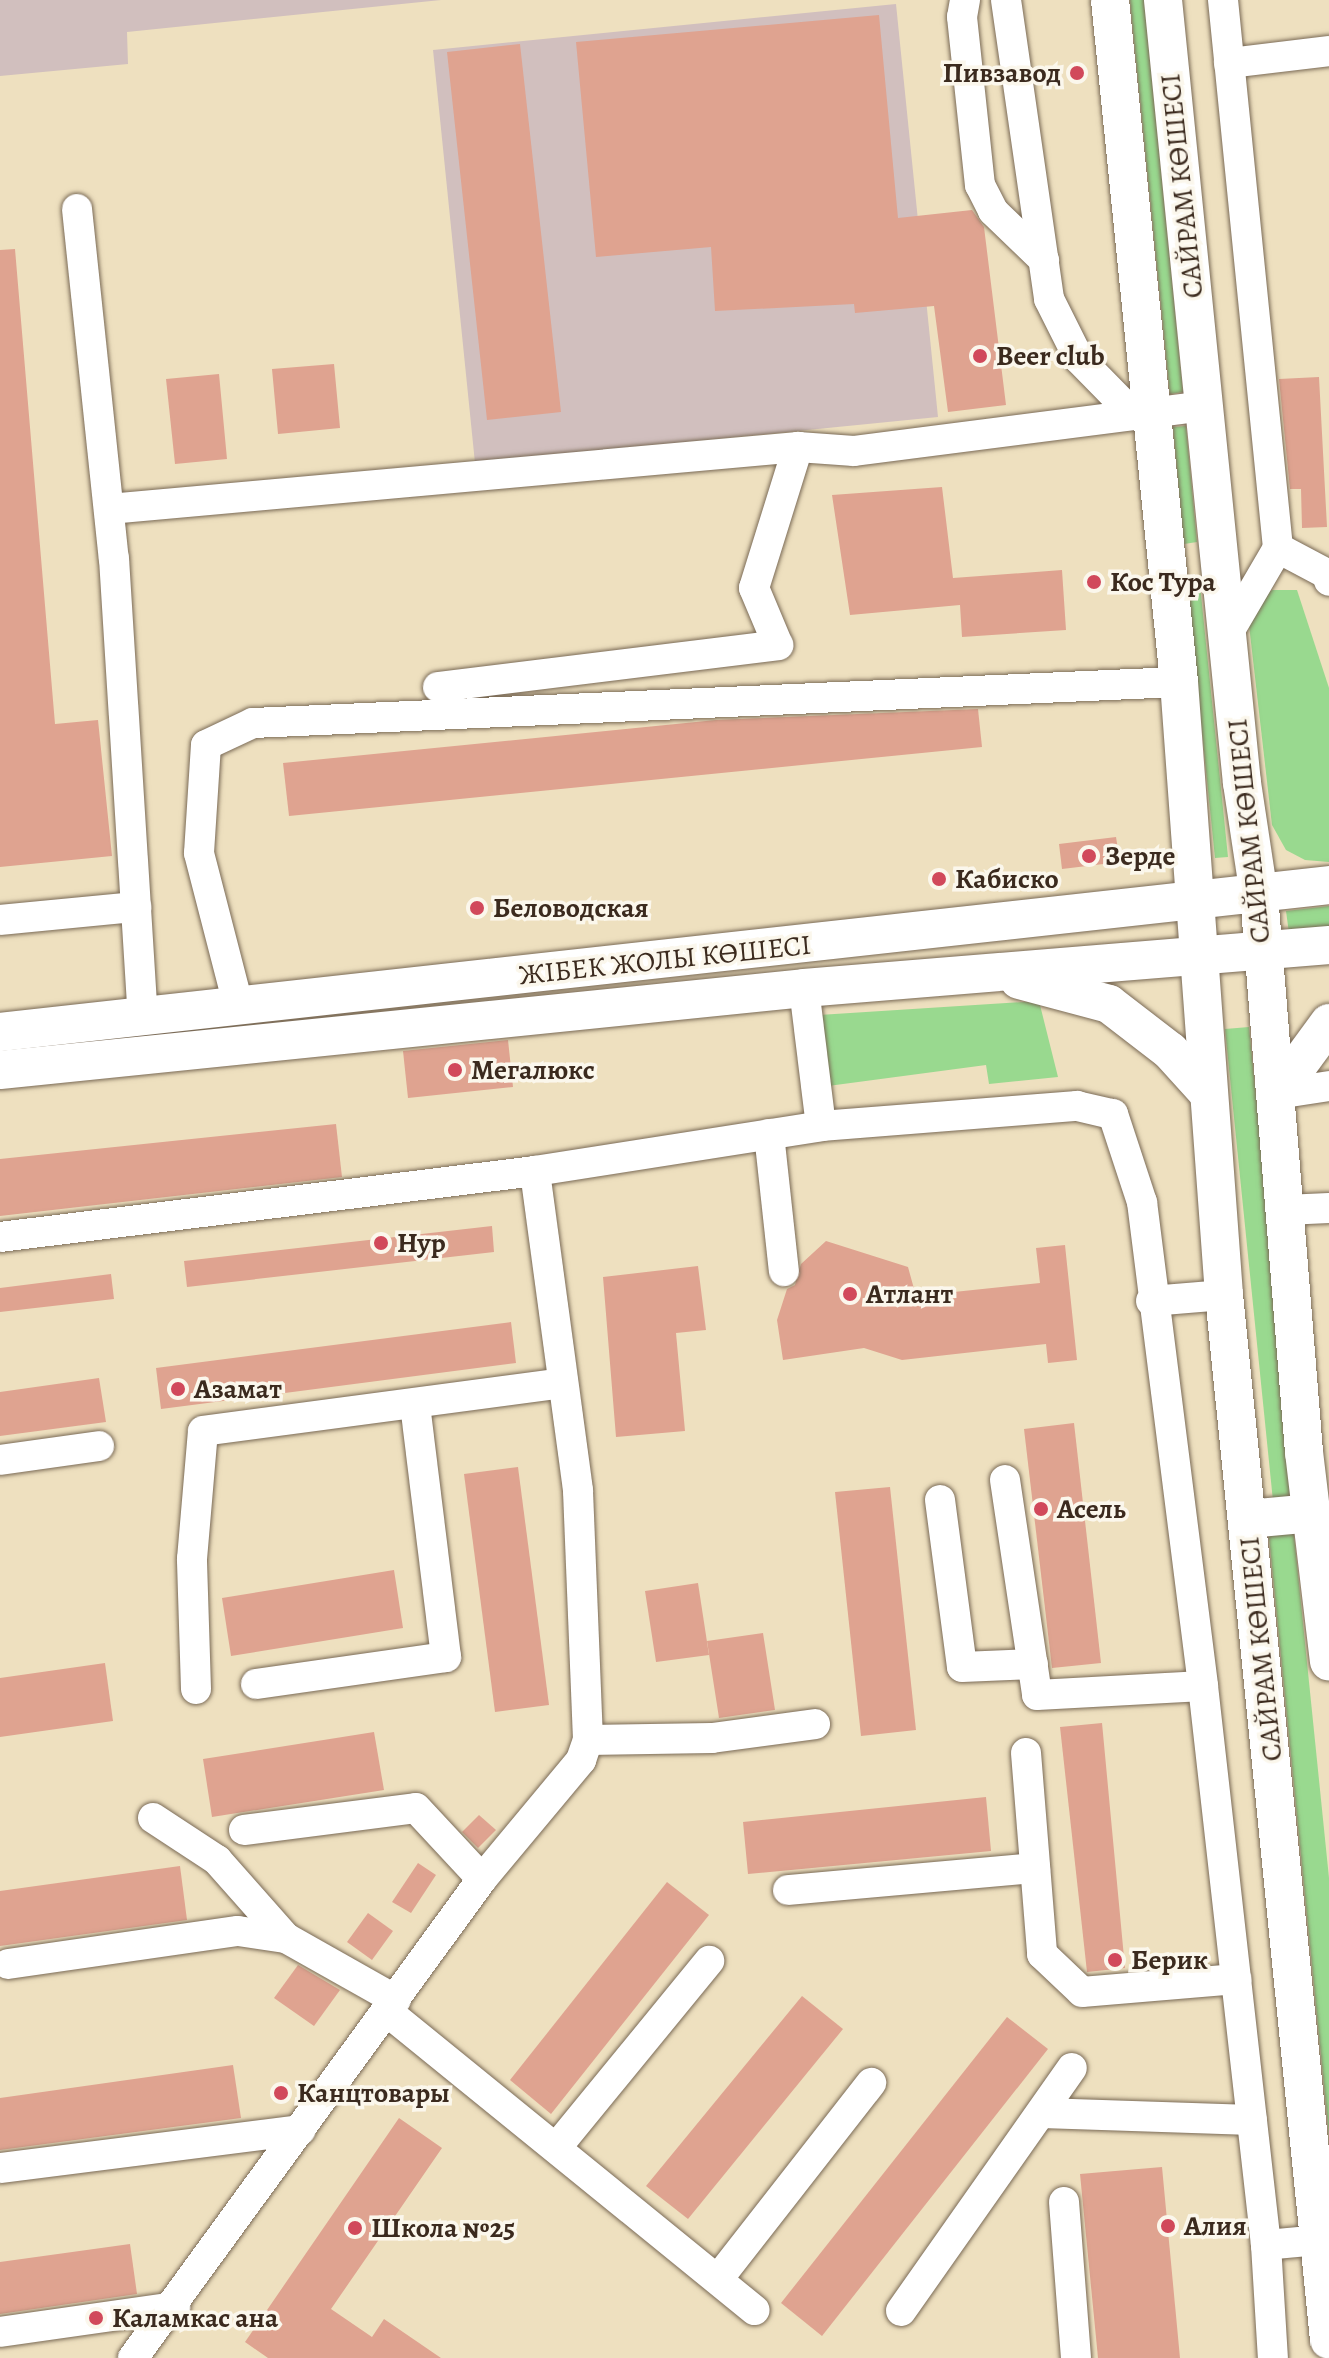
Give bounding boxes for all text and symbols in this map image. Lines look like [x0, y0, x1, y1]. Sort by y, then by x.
place label: Пивзавод [943, 56, 1061, 90]
marker: Пивзавод [1068, 64, 1086, 82]
street label: САЙРАМ КӨШЕСІ [1154, 72, 1210, 300]
place label: Beer club [996, 339, 1105, 373]
marker: Beer club [971, 347, 989, 365]
place label: Кос Тура [1110, 565, 1216, 599]
marker: Кос Тура [1085, 573, 1103, 591]
street label: САЙРАМ КӨШЕСІ [1221, 717, 1277, 945]
place label: Зерде [1105, 839, 1176, 873]
marker: Зерде [1080, 847, 1098, 865]
place label: Кабиско [955, 862, 1059, 896]
marker: Кабиско [930, 870, 948, 888]
place label: Беловодская [493, 891, 649, 925]
marker: Беловодская [468, 899, 486, 917]
street label: ЖІБЕК ЖОЛЫ КӨШЕСІ [517, 928, 813, 992]
place label: Мегалюкс [471, 1053, 595, 1087]
marker: Мегалюкс [446, 1061, 464, 1079]
place label: Нур [397, 1226, 446, 1260]
marker: Нур [372, 1234, 390, 1252]
place label: Атлант [866, 1277, 953, 1311]
marker: Атлант [841, 1285, 859, 1303]
place label: Азамат [194, 1372, 282, 1406]
marker: Азамат [169, 1380, 187, 1398]
place label: Асель [1057, 1492, 1126, 1526]
marker: Асель [1032, 1500, 1050, 1518]
street label: САЙРАМ КӨШЕСІ [1233, 1535, 1289, 1763]
place label: Берик [1131, 1943, 1208, 1977]
marker: Берик [1106, 1951, 1124, 1969]
place label: Канцтовары [297, 2076, 450, 2110]
marker: Канцтовары [272, 2084, 290, 2102]
place label: Алия [1184, 2209, 1247, 2243]
place label: Школа №25 [371, 2211, 515, 2245]
marker: Алия [1159, 2217, 1177, 2235]
marker: Школа №25 [346, 2219, 364, 2237]
place label: Каламкас ана [112, 2301, 278, 2335]
marker: Каламкас ана [87, 2309, 105, 2327]

